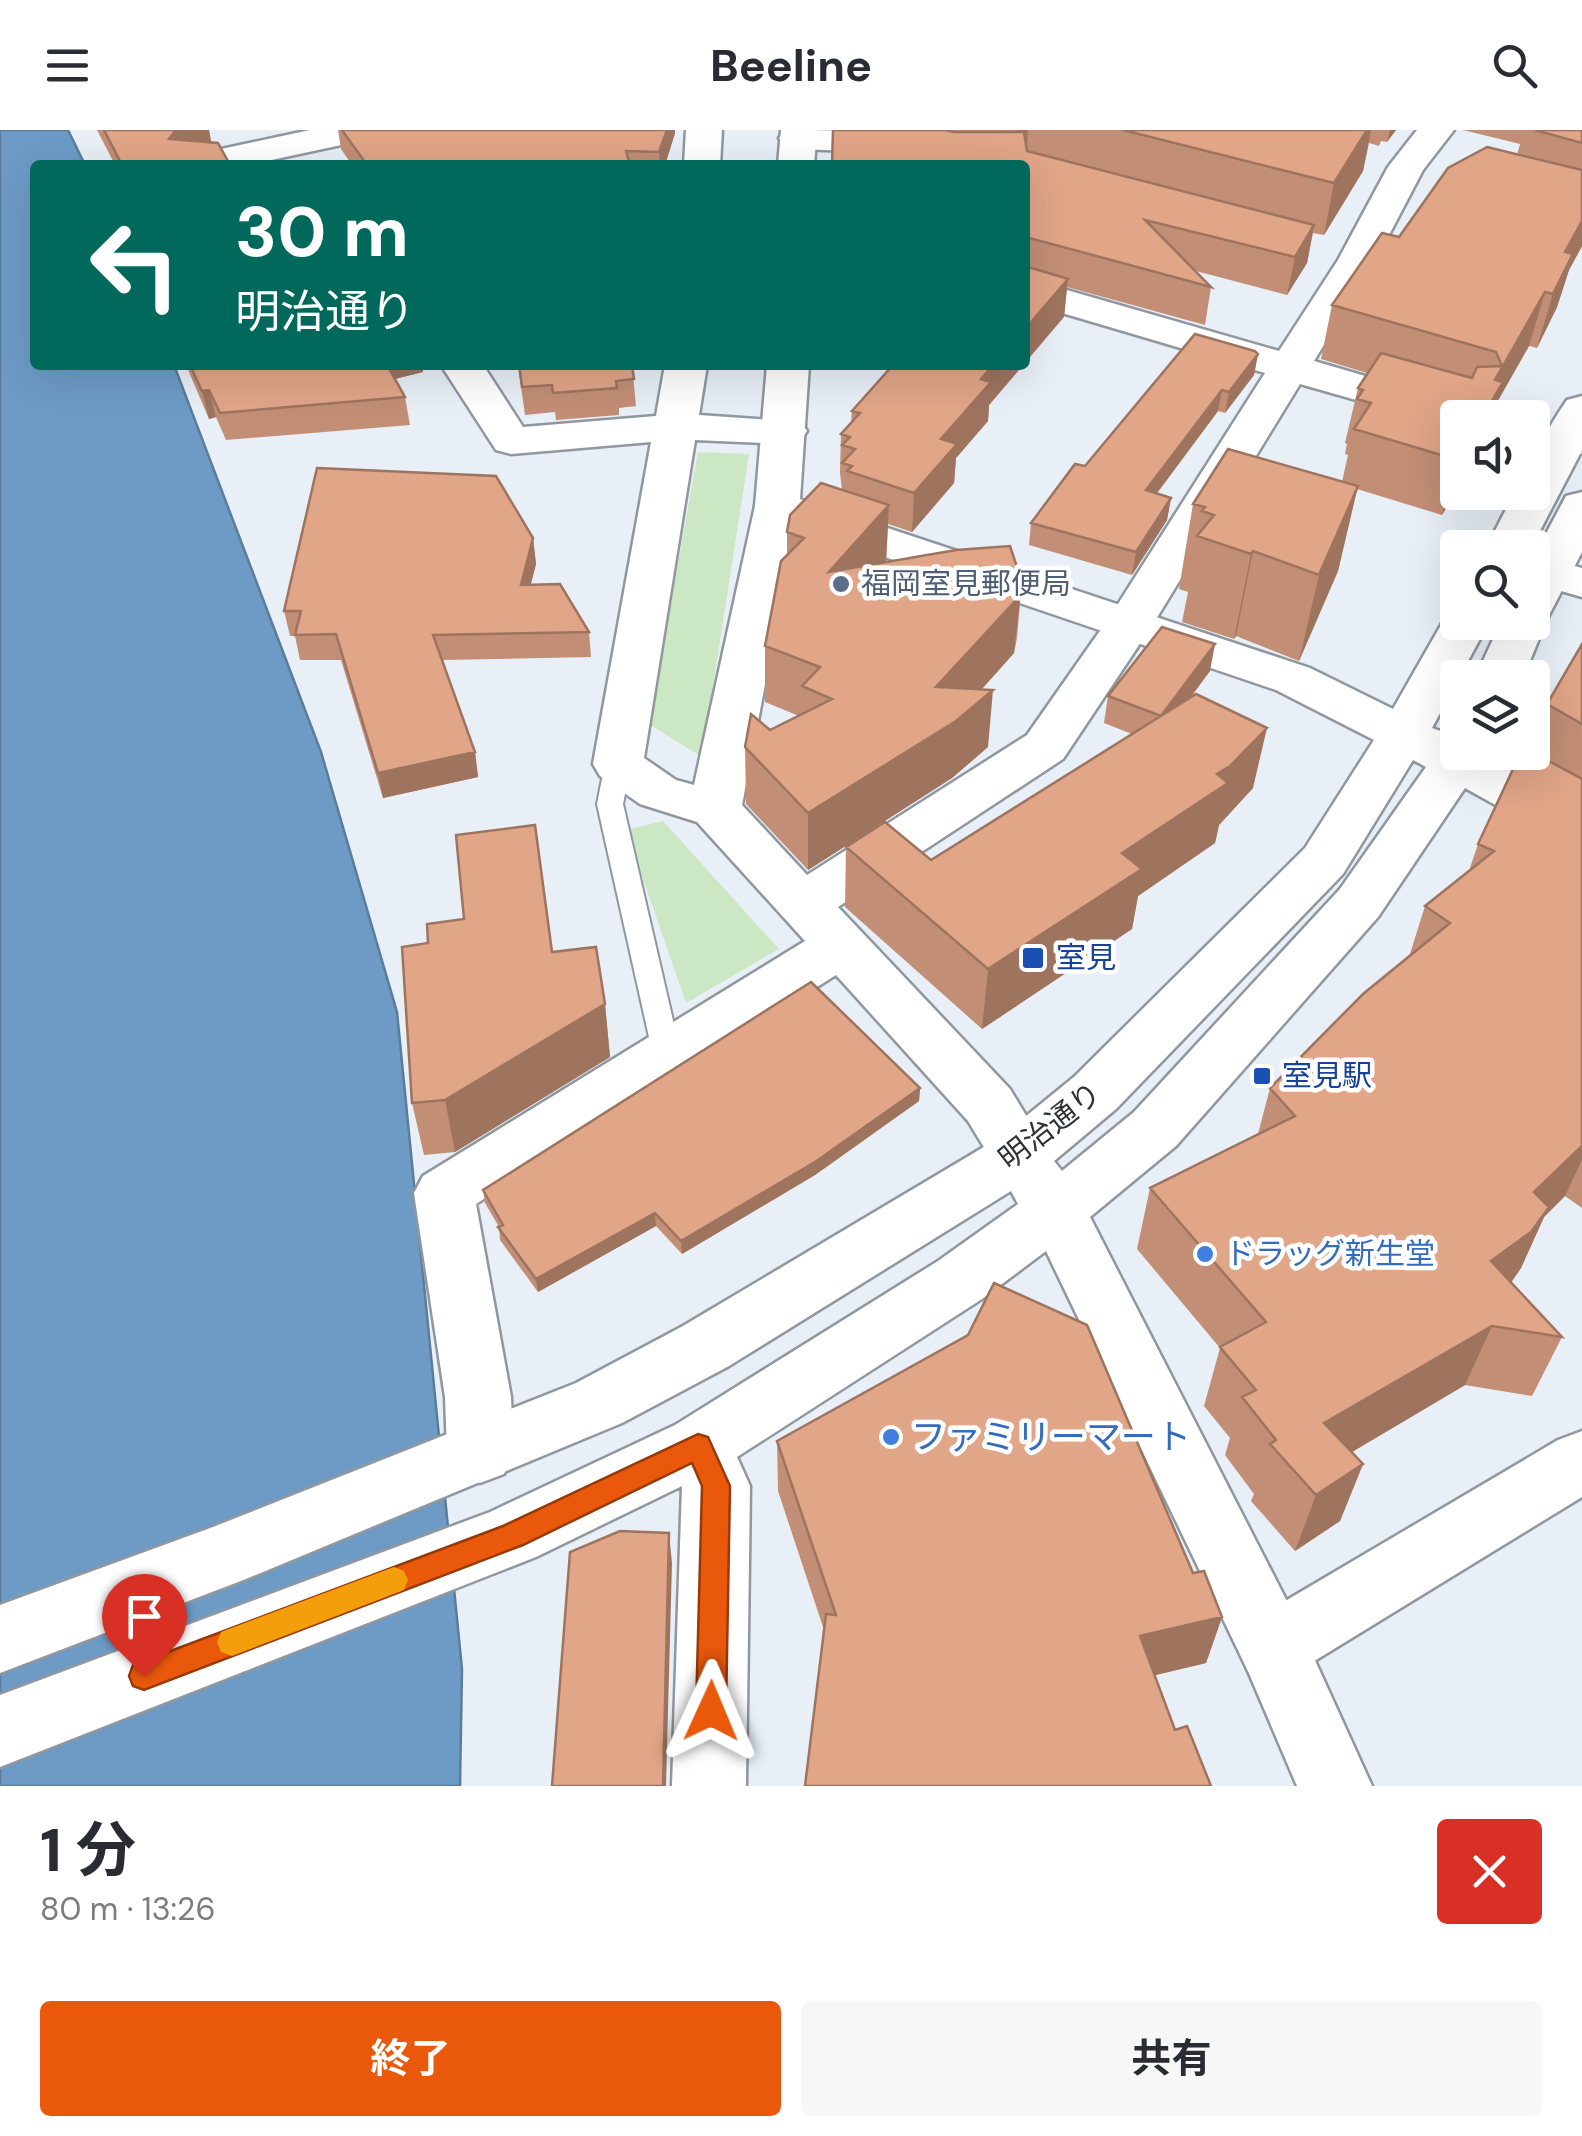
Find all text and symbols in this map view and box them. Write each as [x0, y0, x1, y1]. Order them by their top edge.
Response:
text: Beeline [710, 36, 872, 95]
icon: menu [40, 38, 95, 93]
icon: search [1487, 38, 1542, 93]
text: 30 m [235, 187, 409, 278]
icon: left [70, 200, 200, 330]
text: 明治通り [235, 282, 415, 341]
map controls [1440, 400, 1550, 770]
button: sound [1440, 400, 1550, 510]
button: search [1440, 530, 1550, 640]
place label: 福岡室見郵便局 [861, 564, 1071, 603]
marker: 福岡室見郵便局 [830, 573, 852, 595]
button: layers [1440, 660, 1550, 770]
place label: 室見 [1056, 938, 1116, 977]
marker: 室見 [1020, 945, 1046, 971]
place label: 室見駅 [1282, 1056, 1372, 1095]
marker: 室見駅 [1251, 1065, 1273, 1087]
street label: 明治通り [990, 1073, 1109, 1178]
place label: ドラッグ新生堂 [1225, 1234, 1435, 1273]
marker: ドラッグ新生堂 [1194, 1243, 1216, 1265]
place label: ファミリーマート [911, 1414, 1191, 1460]
marker: ファミリーマート [880, 1426, 902, 1448]
pin [102, 1574, 187, 1677]
icon: arrive [117, 1589, 172, 1644]
position arrow [659, 1659, 763, 1763]
text: 1 分 [40, 1811, 136, 1890]
button: close [1437, 1819, 1542, 1924]
text: 80 m · 13:26 [40, 1888, 216, 1930]
button: 終了 [40, 2001, 781, 2116]
button: 共有 [801, 2001, 1542, 2116]

